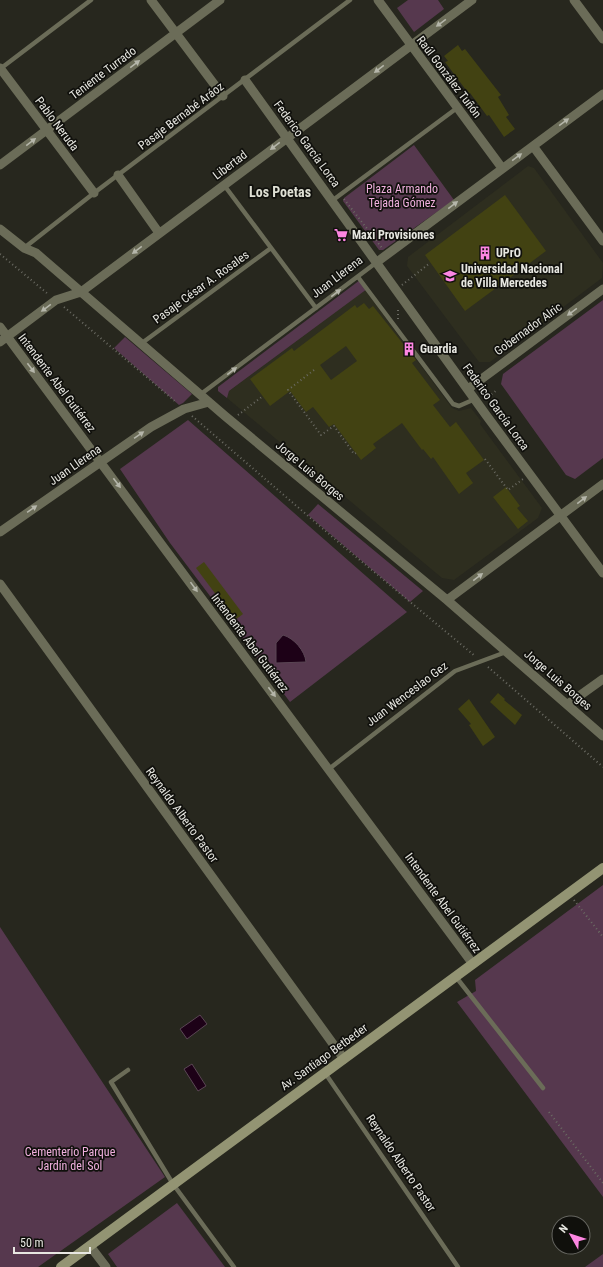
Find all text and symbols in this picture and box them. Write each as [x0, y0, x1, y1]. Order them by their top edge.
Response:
one-way arrow [435, 18, 446, 27]
street label: Raúl González Tuñón [414, 33, 484, 121]
street label: Teniente Turrado [67, 44, 139, 102]
one-way arrow [130, 60, 141, 68]
one-way arrow [373, 64, 384, 73]
street label: Pasaje Bernabé Aráoz [135, 79, 227, 153]
street label: Pablo Neruda [32, 94, 82, 154]
street label: Federico García Lorca [271, 98, 343, 190]
one-way arrow [559, 118, 570, 127]
one-way arrow [26, 138, 37, 146]
one-way arrow [269, 142, 280, 151]
street label: Libertad [210, 148, 250, 182]
one-way arrow [512, 153, 523, 161]
park label: Plaza Armando Tejada Gómez [366, 182, 438, 210]
district label: Los Poetas [249, 184, 311, 200]
one-way arrow [448, 201, 459, 209]
supermarket icon: Maxi Provisiones [333, 227, 349, 243]
place label: Maxi Provisiones [352, 228, 435, 242]
one-way arrow [132, 245, 143, 254]
building icon: UPrO [477, 245, 493, 261]
place label: UPrO [496, 246, 521, 260]
street label: Pasaje César A. Rosales [150, 248, 252, 326]
street label: Juan Llerena [309, 253, 366, 301]
place label: Universidad Nacional de Villa Mercedes [461, 262, 563, 290]
school or university icon: Universidad Nacional de Villa Mercedes [442, 268, 458, 284]
one-way arrow [331, 289, 342, 297]
street label: Gobernador Alric [492, 300, 565, 358]
one-way arrow [41, 304, 51, 312]
one-way arrow [566, 308, 577, 316]
street label: Intendente Abel Gutiérrez [15, 331, 99, 435]
building icon: Guardia [401, 341, 417, 357]
place label: Guardia [420, 342, 457, 356]
street label: Federico García Lorca [460, 361, 532, 453]
one-way arrow [27, 362, 35, 373]
one-way arrow [227, 367, 237, 375]
one-way arrow [134, 431, 144, 439]
street label: Jorge Luis Borges [273, 438, 347, 504]
street label: Juan Llerena [46, 442, 104, 488]
one-way arrow [113, 477, 121, 488]
one-way arrow [576, 496, 587, 504]
one-way arrow [27, 505, 37, 513]
one-way arrow [473, 573, 483, 581]
one-way arrow [190, 582, 198, 593]
street label: Intendente Abel Gutiérrez [208, 591, 292, 695]
street label: Jorge Luis Borges [521, 647, 595, 713]
street label: Juan Wenceslao Gez [364, 659, 450, 729]
one-way arrow [267, 686, 276, 697]
street label: Reynaldo Alberto Pastor [143, 765, 221, 866]
street label: Intendente Abel Gutiérrez [402, 850, 484, 956]
street label: Av. Santiago Betbeder [278, 1021, 370, 1093]
street label: Reynaldo Alberto Pastor [363, 1112, 439, 1215]
park label: Cementerio Parque Jardín del Sol [25, 1145, 116, 1173]
north arrow [551, 1215, 591, 1255]
text: N [556, 1222, 571, 1236]
scale bar [14, 1229, 90, 1255]
text: 50 m [20, 1236, 44, 1250]

